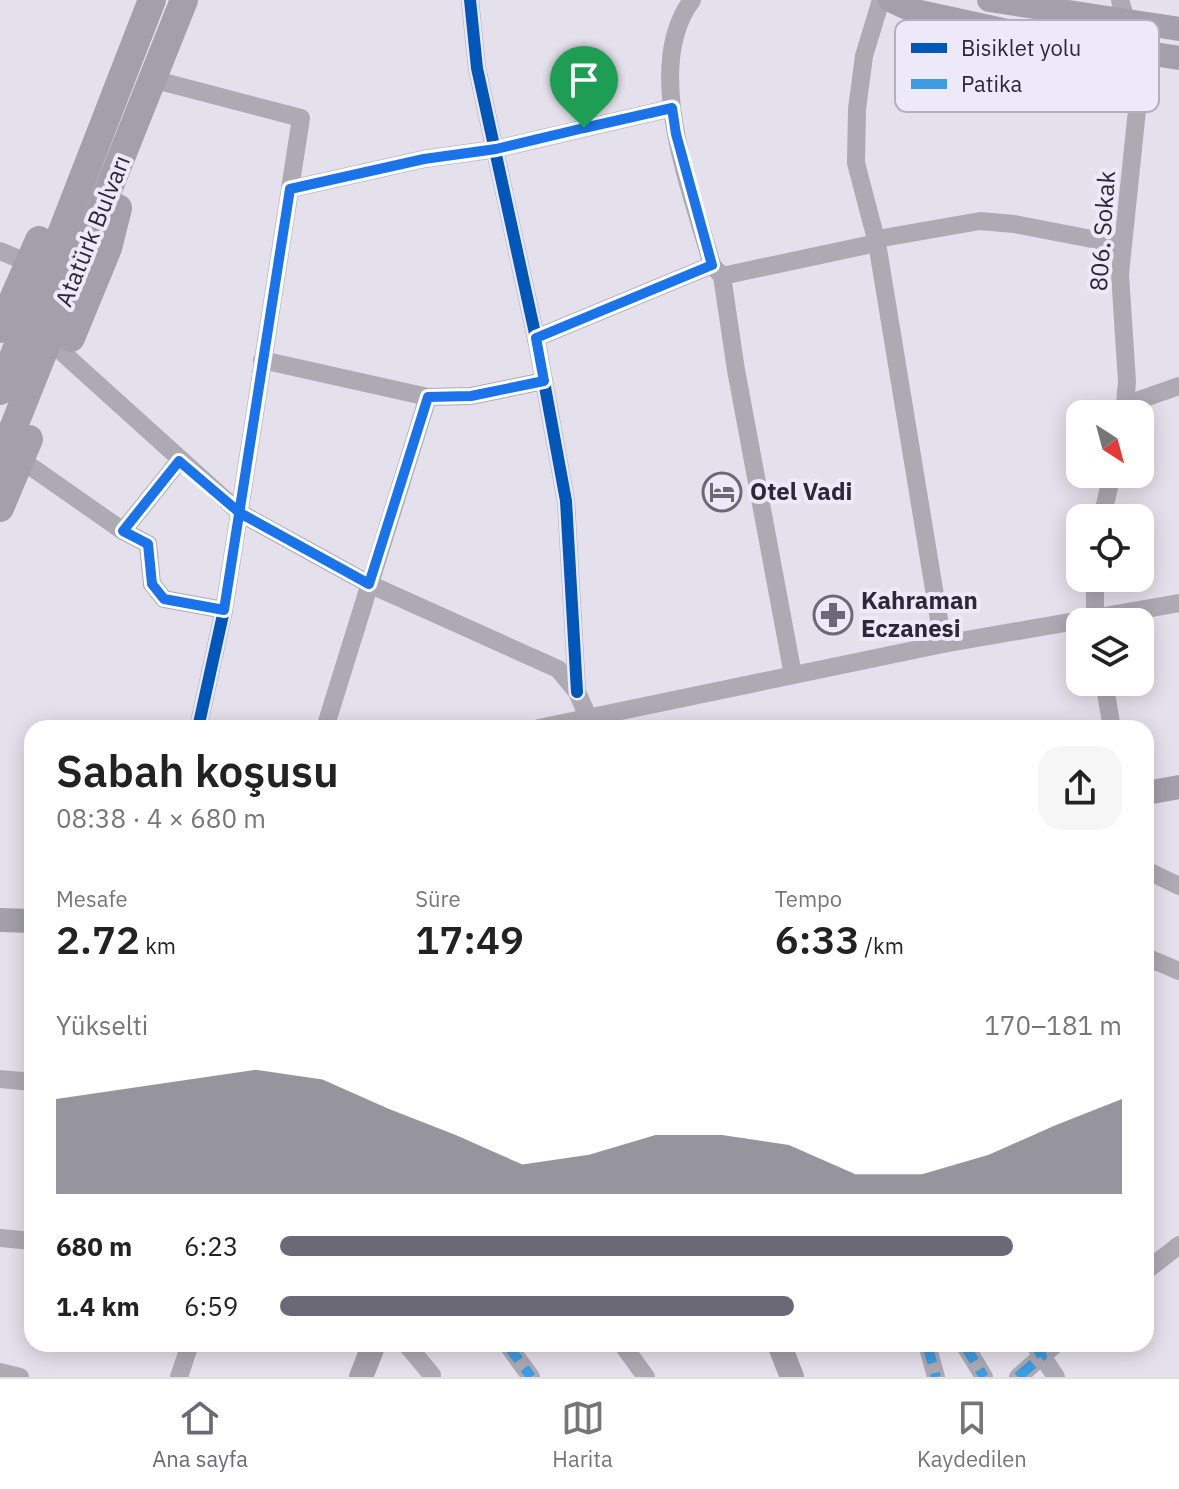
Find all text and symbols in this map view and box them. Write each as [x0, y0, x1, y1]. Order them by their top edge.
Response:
legend [895, 20, 1159, 112]
text: Bisiklet yolu [961, 33, 1081, 62]
pin [550, 46, 618, 128]
icon: arrive [562, 58, 606, 102]
text: Patika [961, 69, 1023, 98]
street label: Atatürk Bulvarı [47, 150, 137, 311]
street label: 806. Sokak [1082, 169, 1122, 292]
north arrow [1066, 400, 1154, 488]
map controls [1066, 400, 1154, 696]
hotel icon: Otel Vadi [701, 471, 743, 513]
place label: Otel Vadi [750, 475, 852, 507]
button: locate [1066, 504, 1154, 592]
place label: Kahraman Eczanesi [861, 584, 978, 644]
pharmacy icon: Kahraman Eczanesi [812, 594, 854, 636]
button: layers [1066, 608, 1154, 696]
text: Sabah koşusu [56, 742, 339, 799]
button: share [1038, 746, 1122, 830]
text: 08:38 · 4 × 680 m [56, 801, 266, 835]
text: Mesafe [56, 884, 128, 913]
text: Süre [415, 884, 461, 913]
text: Tempo [775, 884, 842, 913]
text: 2.72 [56, 913, 140, 965]
text: 17:49 [415, 913, 524, 965]
text: 6:33 [775, 913, 859, 965]
text: km [140, 931, 176, 960]
text: /km [859, 931, 904, 960]
text: Yükselti [56, 1008, 148, 1042]
text: 170–181 m [984, 1008, 1122, 1042]
text: 680 m [56, 1229, 132, 1263]
text: 6:23 [184, 1229, 238, 1263]
text: 1.4 km [56, 1289, 140, 1323]
text: 6:59 [184, 1289, 238, 1323]
tab: Ana sayfa [152, 1396, 248, 1473]
tab: Harita [552, 1396, 613, 1473]
tab: Kaydedilen [917, 1396, 1027, 1473]

